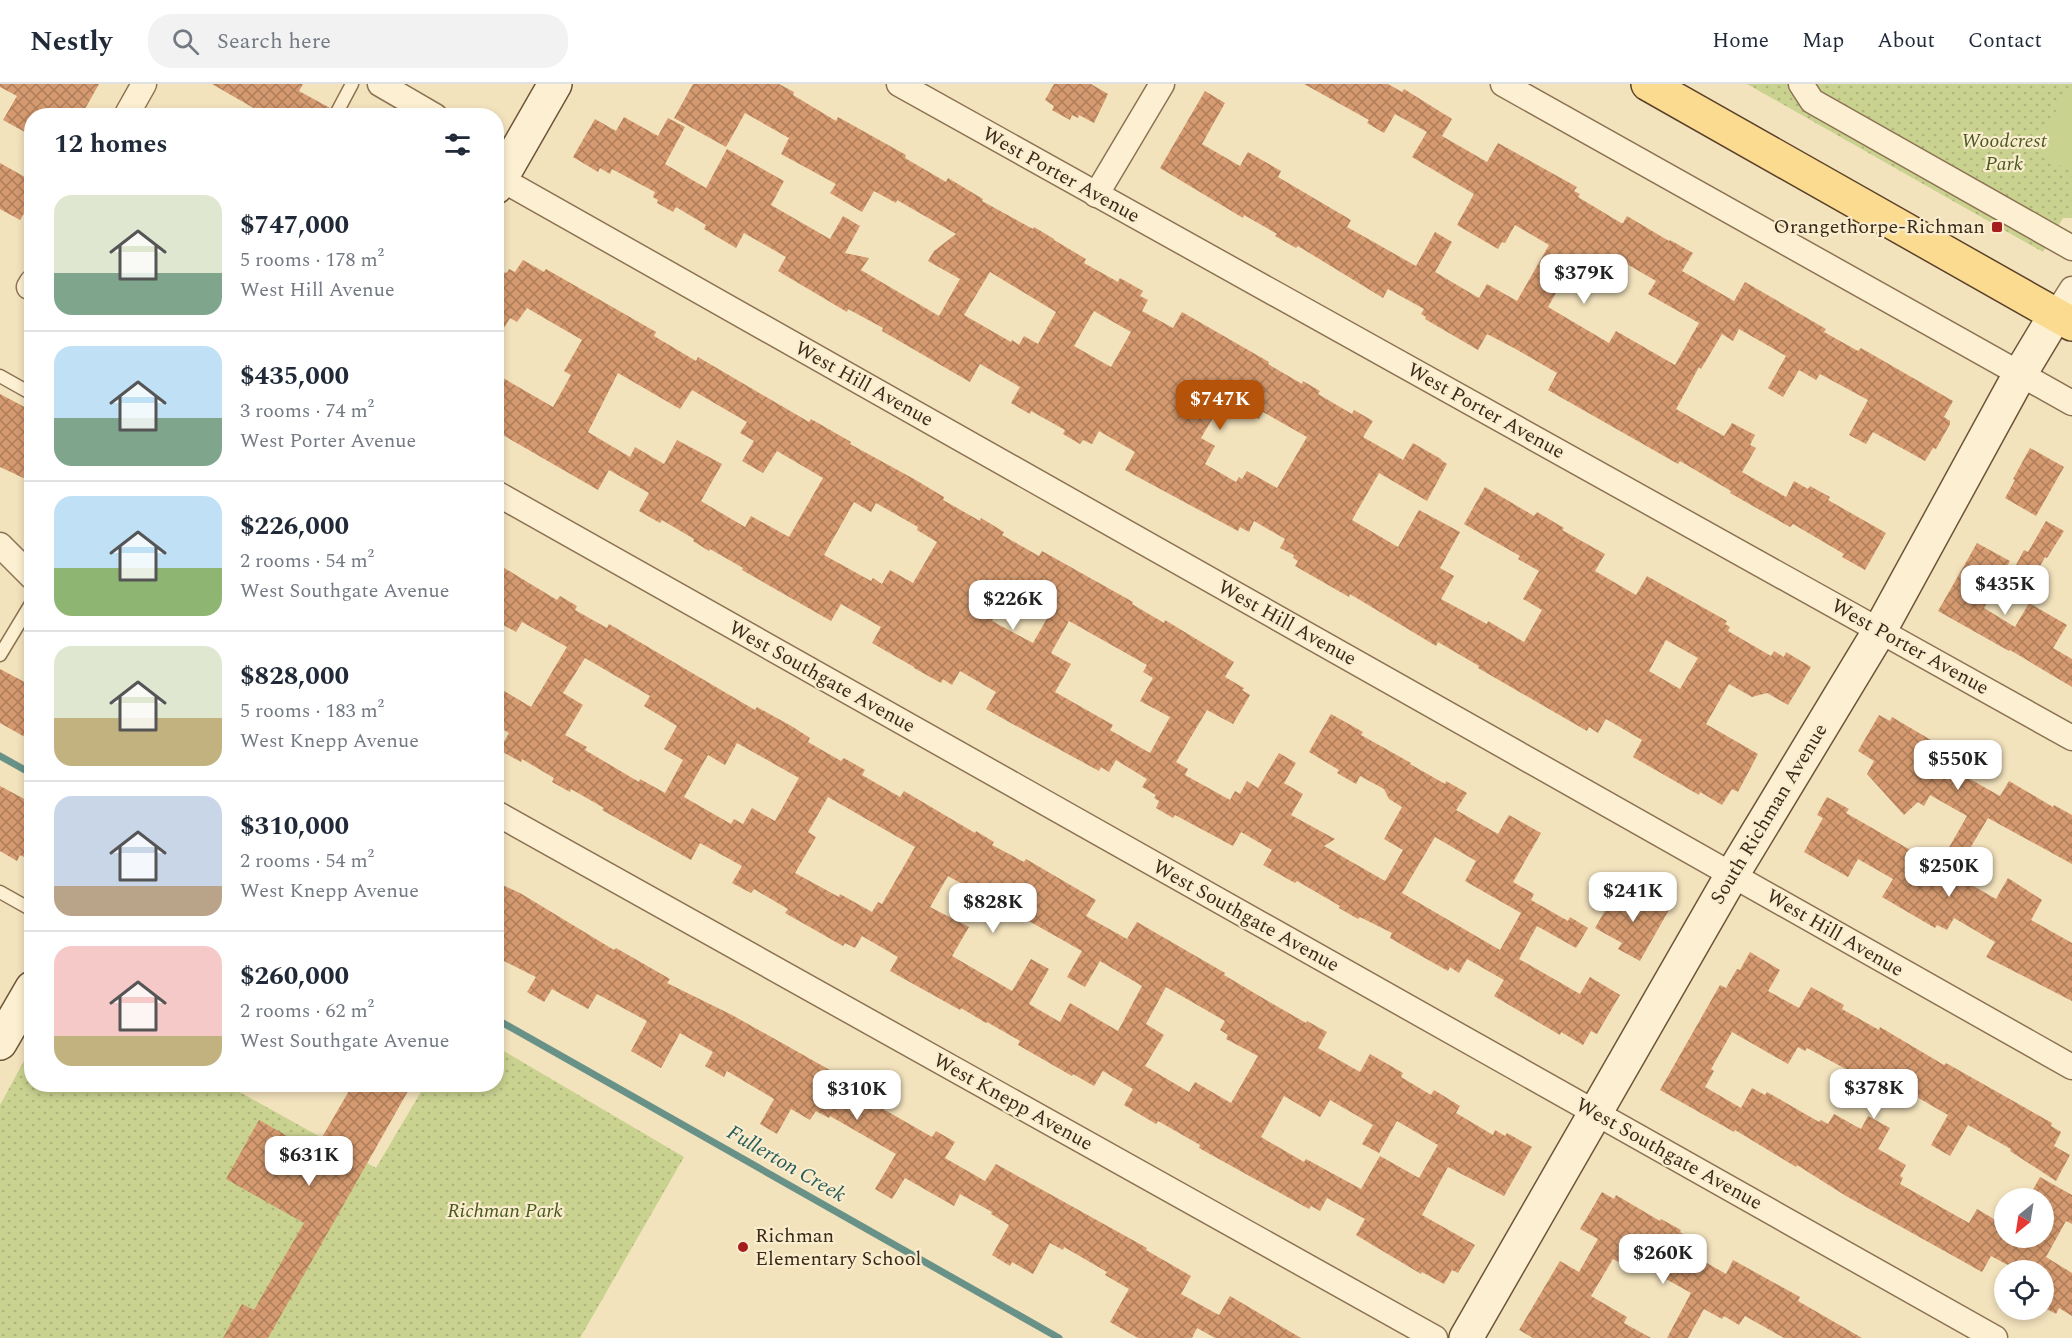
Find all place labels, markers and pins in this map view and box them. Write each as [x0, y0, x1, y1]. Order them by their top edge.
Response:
place label: Orangethorpe-Richman [1774, 212, 1985, 242]
marker: Orangethorpe-Richman [1990, 220, 2004, 234]
pin: $379K [1542, 254, 1626, 305]
pin: $747K [1178, 380, 1262, 431]
pin: $435K [1963, 565, 2047, 616]
pin: $226K [971, 580, 1055, 631]
pin: $550K [1916, 740, 2000, 791]
pin: $250K [1907, 847, 1991, 898]
pin: $241K [1591, 872, 1675, 923]
pin: $828K [951, 883, 1035, 934]
pin: $378K [1832, 1069, 1916, 1120]
pin: $310K [815, 1070, 899, 1121]
pin: $631K [267, 1136, 351, 1187]
place label: Richman Elementary School [755, 1221, 921, 1274]
pin: $260K [1621, 1234, 1705, 1285]
marker: Richman Elementary School [736, 1240, 750, 1254]

